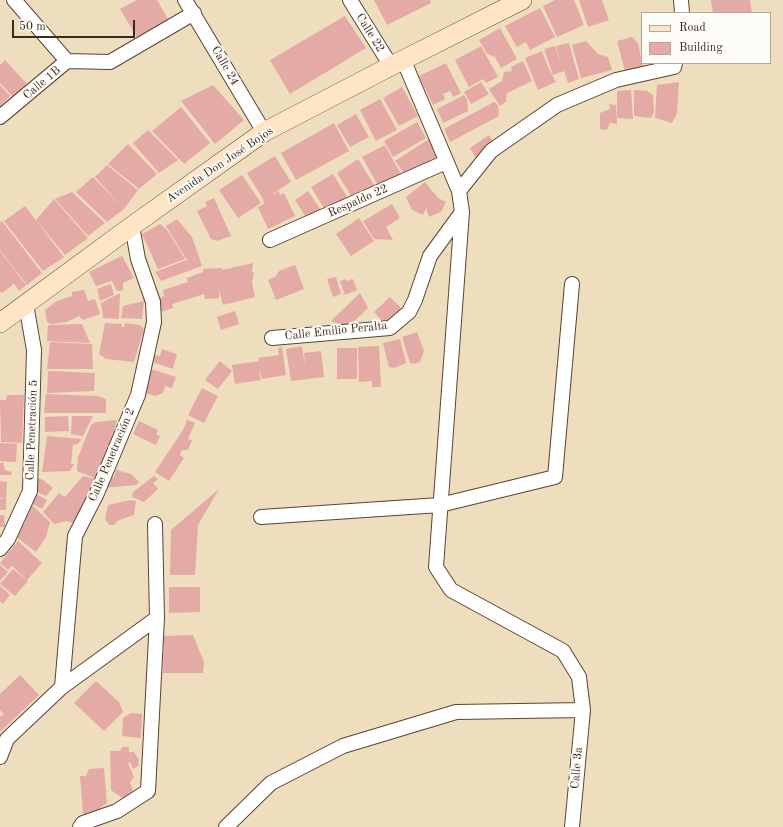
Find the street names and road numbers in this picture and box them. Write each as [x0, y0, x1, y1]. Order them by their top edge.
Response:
street label: Calle 22 [352, 11, 388, 55]
street label: Calle 24 [208, 44, 242, 88]
street label: Calle 1B [20, 63, 64, 103]
street label: Avenida Don José Bojos [164, 124, 276, 206]
street label: Respaldo 22 [326, 181, 390, 221]
street label: Calle Emilio Peralta [284, 318, 388, 344]
street label: Calle Penetración 5 [23, 379, 41, 481]
street label: Calle Penetración 2 [86, 406, 138, 504]
street label: Calle 3a [568, 746, 586, 790]

